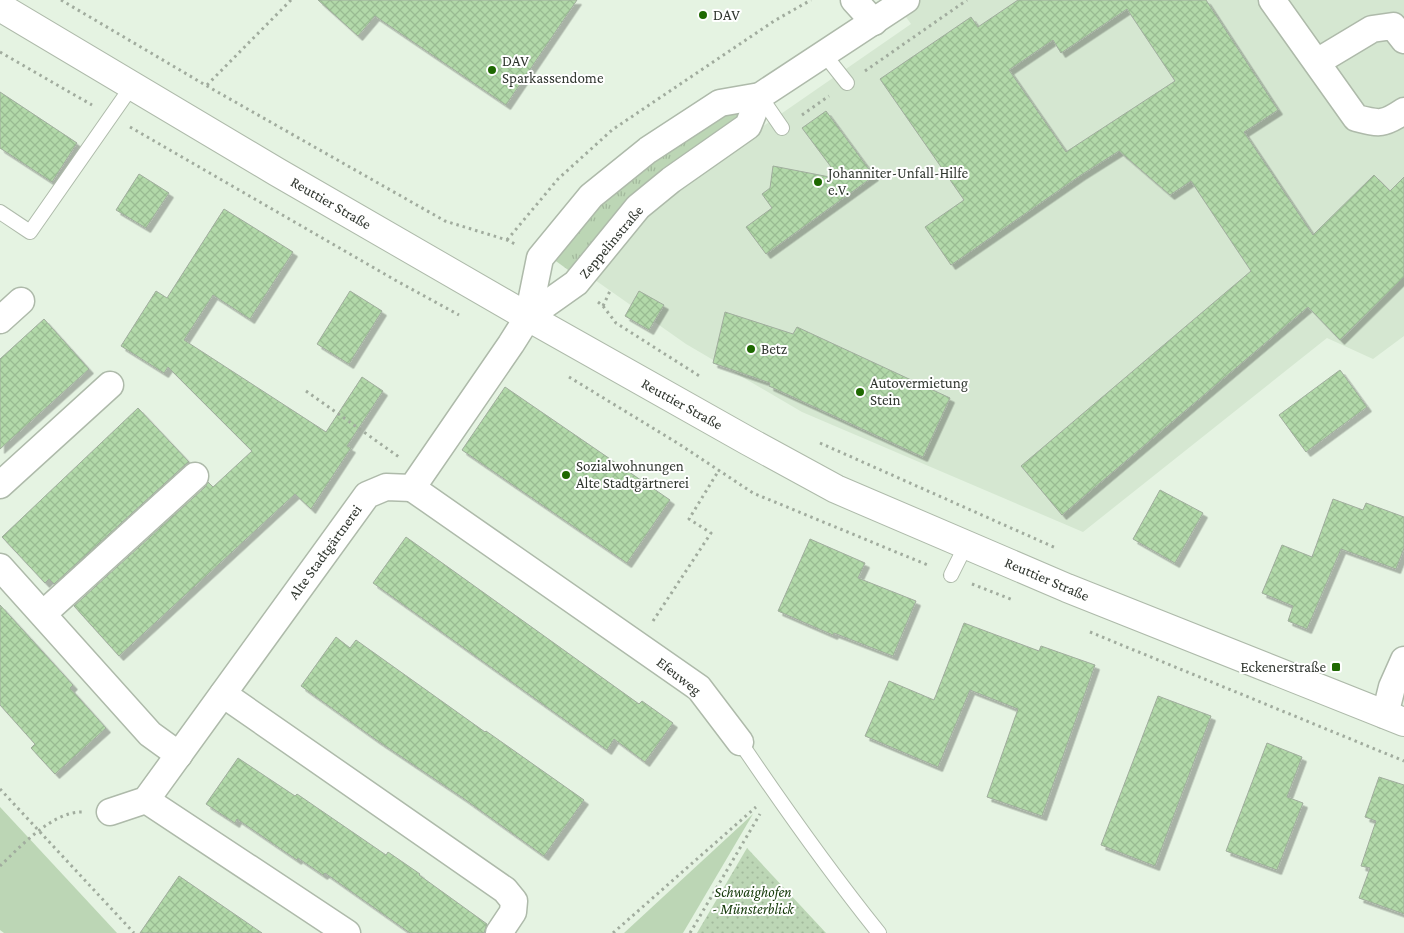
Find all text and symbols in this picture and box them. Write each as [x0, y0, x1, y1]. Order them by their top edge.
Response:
place label: DAV [713, 7, 740, 23]
marker: DAV [697, 9, 709, 21]
place label: DAV Sparkassendome [502, 53, 604, 87]
marker: DAV Sparkassendome [486, 64, 498, 76]
place label: Johanniter-Unfall-Hilfe e.V. [826, 165, 969, 198]
street label: Reuttier Straße [288, 174, 374, 233]
marker: Johanniter-Unfall-Hilfe e.V. [812, 176, 824, 188]
street label: Zeppelinstraße [576, 202, 647, 282]
place label: Betz [761, 341, 787, 357]
marker: Betz [745, 343, 757, 355]
street label: Reuttier Straße [639, 375, 726, 433]
place label: Autovermietung Stein [870, 375, 968, 408]
marker: Autovermietung Stein [854, 386, 866, 398]
place label: Sozialwohnungen Alte Stadtgärtnerei [576, 458, 689, 492]
marker: Sozialwohnungen Alte Stadtgärtnerei [560, 469, 572, 481]
street label: Alte Stadtgärtnerei [285, 502, 366, 603]
street label: Reuttier Straße [1002, 554, 1092, 604]
street label: Efeuweg [653, 654, 704, 699]
place label: Eckenerstraße [1240, 659, 1326, 675]
marker: Eckenerstraße [1330, 661, 1342, 673]
park label: Schwaighofen - Münsterblick [712, 884, 795, 917]

